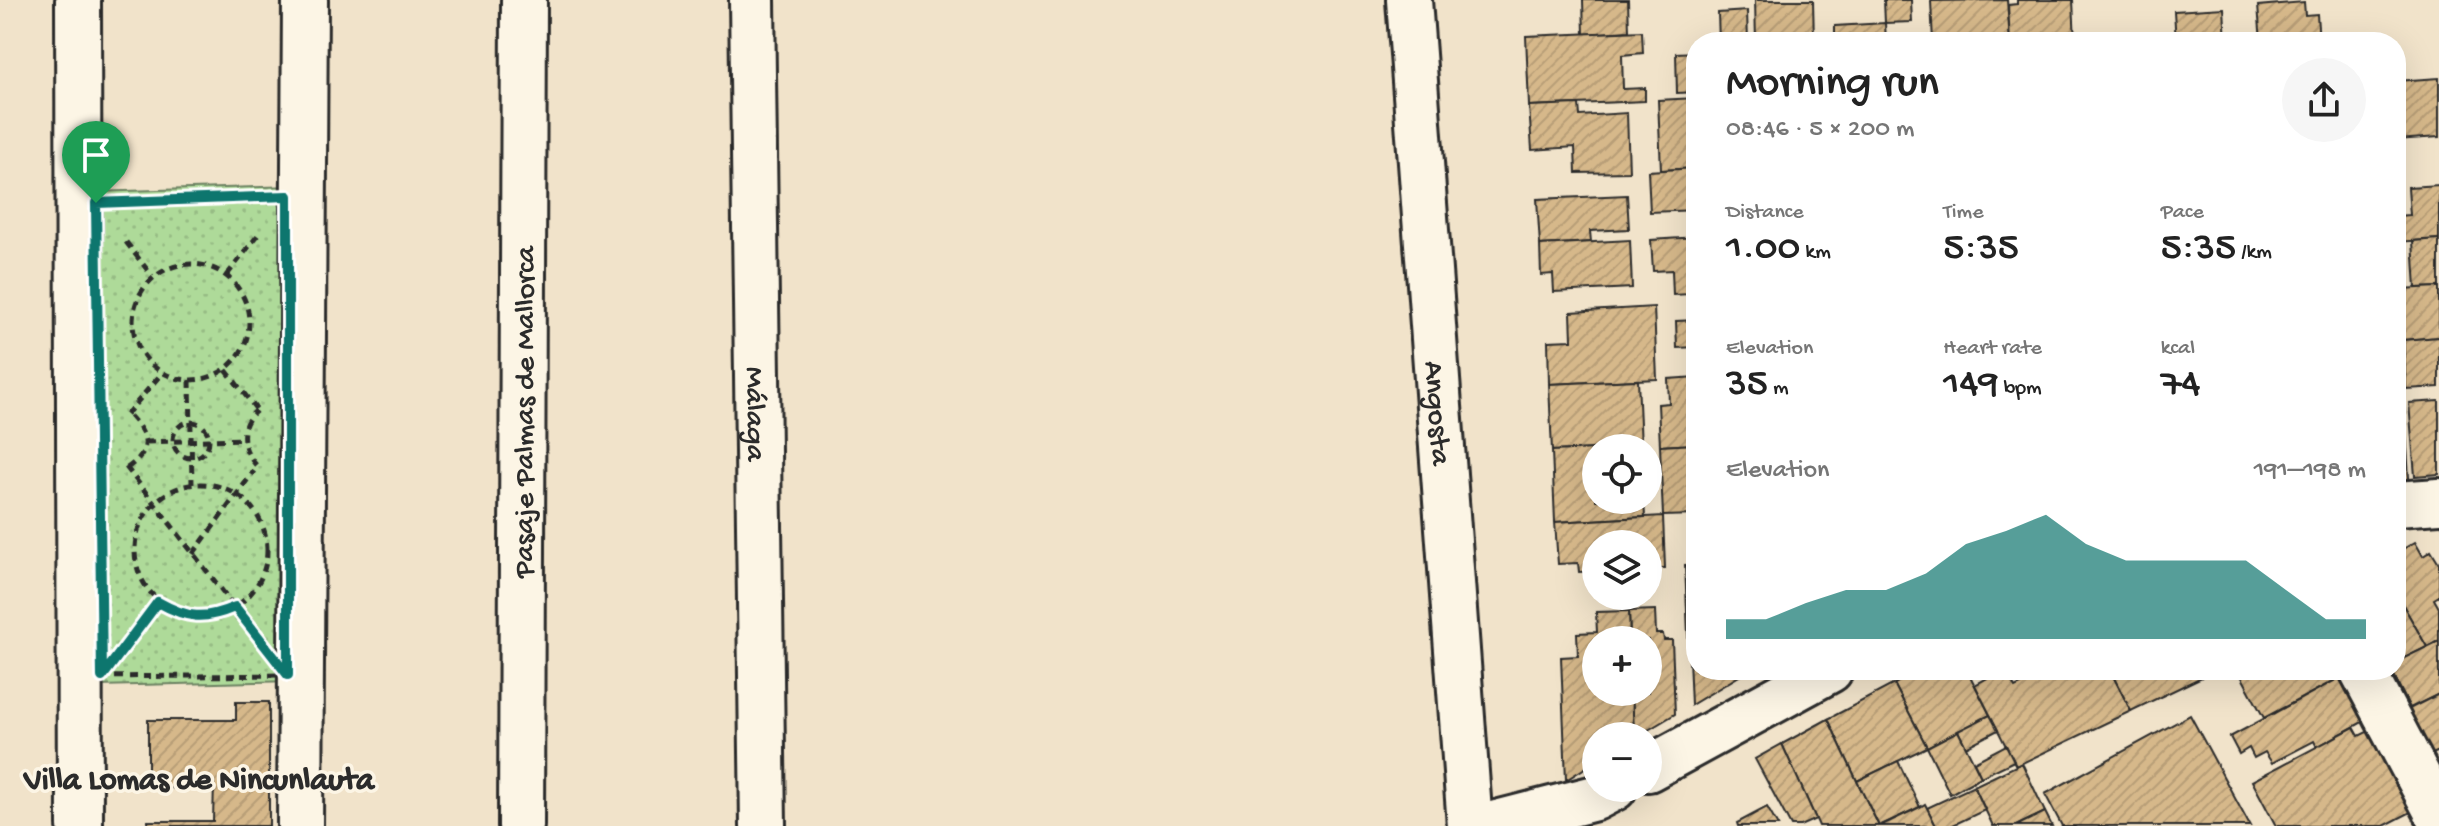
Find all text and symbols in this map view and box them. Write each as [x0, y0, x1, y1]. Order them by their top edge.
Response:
button: share [2282, 58, 2366, 142]
text: Morning run [1726, 59, 1939, 111]
text: 08:46 · 5 × 200 m [1726, 115, 1915, 146]
pin [62, 121, 130, 203]
icon: arrive [74, 133, 118, 177]
text: Distance [1726, 200, 1804, 226]
text: Time [1943, 200, 1984, 226]
text: Pace [2161, 200, 2204, 226]
text: 1.00 [1726, 226, 1800, 273]
text: 5:35 [1943, 226, 2019, 273]
text: 5:35 [2161, 226, 2236, 273]
text: km [1800, 240, 1831, 266]
text: /km [2236, 240, 2272, 266]
street label: Pasaje Palmas de Mallorca [509, 245, 545, 579]
text: Elevation [1726, 336, 1813, 362]
text: Heart rate [1943, 336, 2042, 362]
text: kcal [2161, 336, 2195, 362]
street label: Angosta [1414, 360, 1456, 468]
text: 35 [1726, 362, 1768, 409]
text: 149 [1943, 362, 1998, 409]
text: 74 [2161, 362, 2200, 409]
street label: Málaga [735, 367, 771, 463]
text: m [1768, 376, 1789, 402]
text: bpm [1998, 376, 2042, 402]
map controls [1582, 434, 1662, 802]
button: locate [1582, 434, 1662, 514]
text: Elevation [1726, 456, 1829, 487]
text: 191–198 m [2254, 456, 2366, 487]
button: layers [1582, 530, 1662, 610]
button: + [1582, 626, 1662, 706]
button: − [1582, 722, 1662, 802]
district label: Villa Lomas de Nincunlauta [22, 763, 376, 801]

